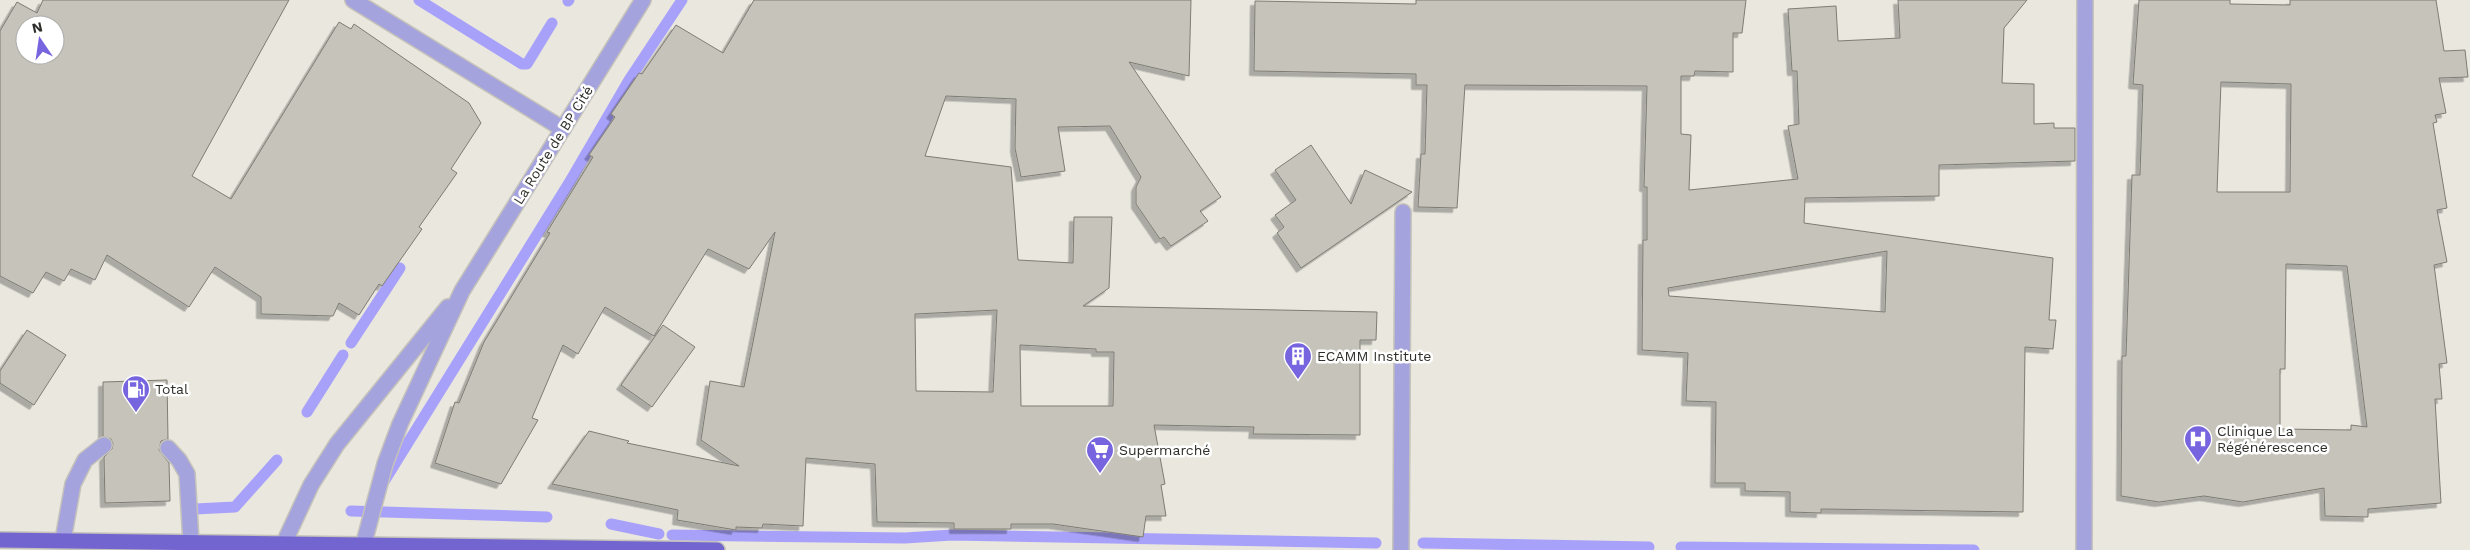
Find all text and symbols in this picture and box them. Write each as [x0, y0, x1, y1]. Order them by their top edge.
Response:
north arrow [15, 15, 65, 65]
text: N [30, 18, 44, 36]
street label: La Route de BP Cité [510, 83, 596, 207]
building icon: ECAMM Institute [1283, 341, 1313, 380]
place label: ECAMM Institute [1317, 348, 1431, 364]
fuel station icon: Total [121, 374, 151, 413]
place label: Total [155, 381, 189, 397]
place label: Clinique La Régénérescence [2217, 423, 2328, 455]
hospital icon: Clinique La Régénérescence [2183, 424, 2213, 463]
supermarket icon: Supermarché [1085, 435, 1115, 474]
place label: Supermarché [1119, 442, 1210, 458]

